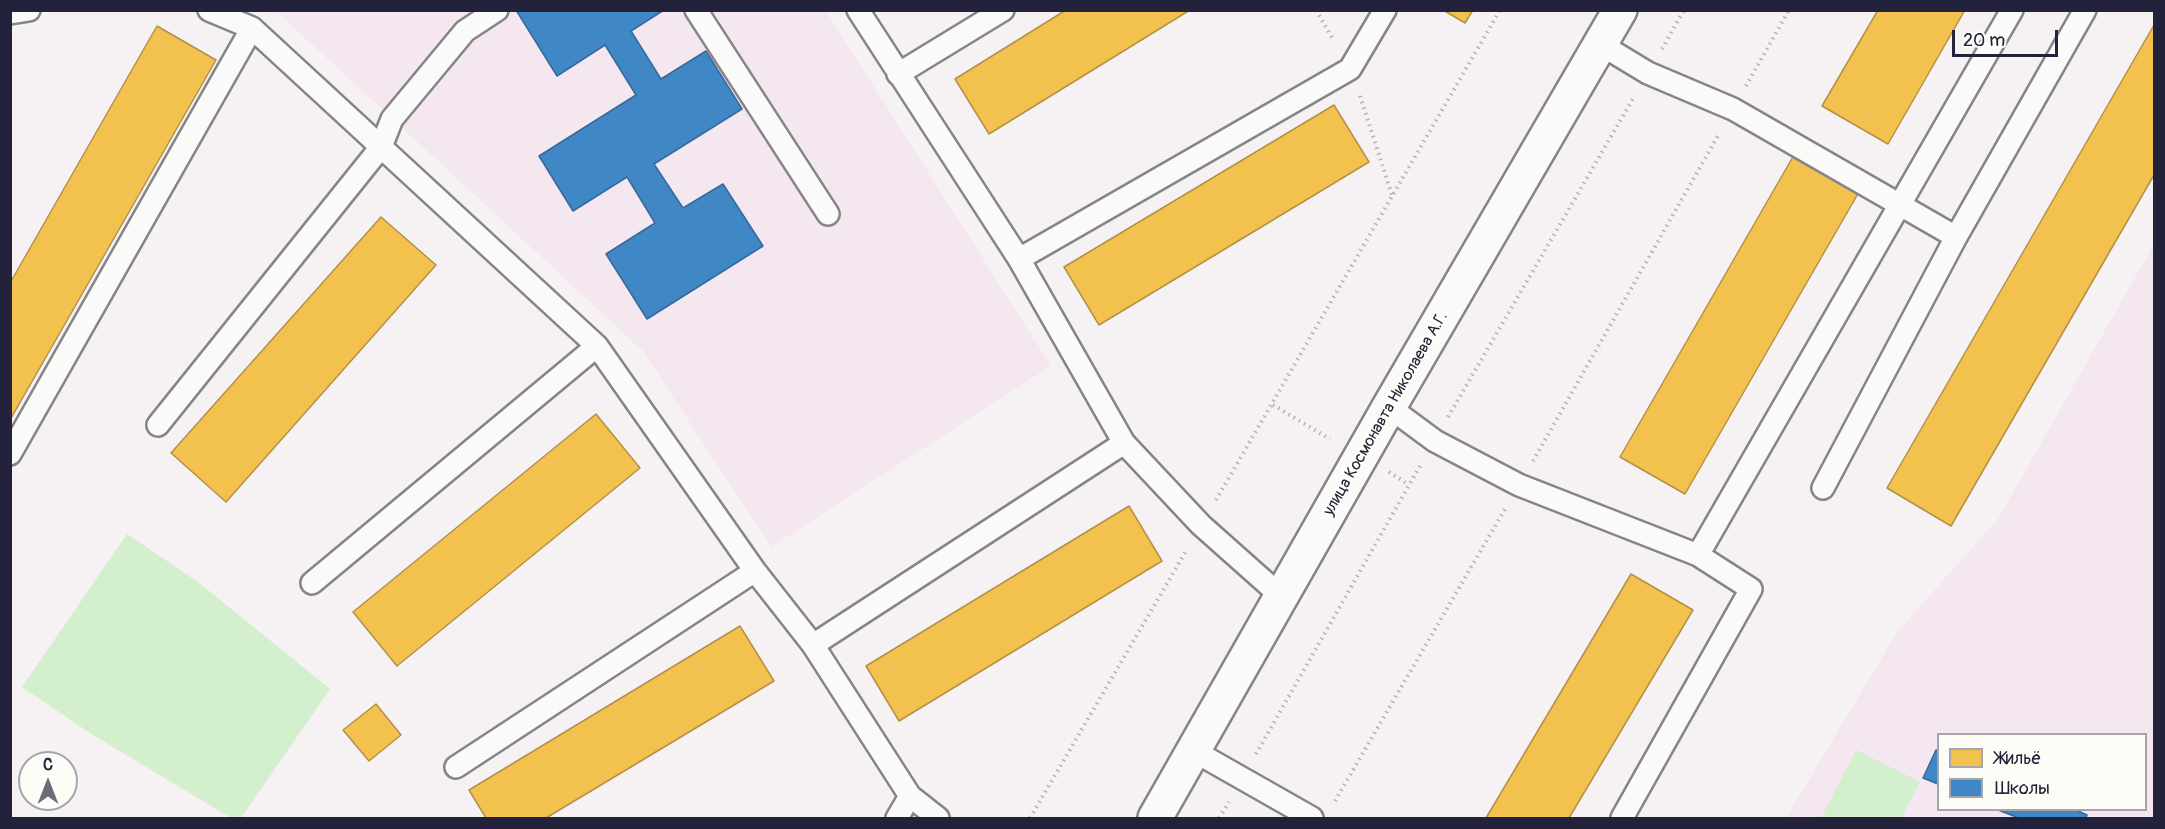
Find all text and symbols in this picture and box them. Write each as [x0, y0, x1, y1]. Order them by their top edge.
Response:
scale bar [1955, 18, 2062, 56]
text: 20 m [1963, 29, 2005, 52]
street label: улица Космонавта Николаева А.Г. [1320, 309, 1452, 519]
legend [1937, 733, 2147, 811]
text: Жильё [1995, 747, 2041, 770]
north arrow [18, 751, 78, 811]
text: С [43, 755, 53, 775]
text: Школы [1995, 777, 2050, 800]

